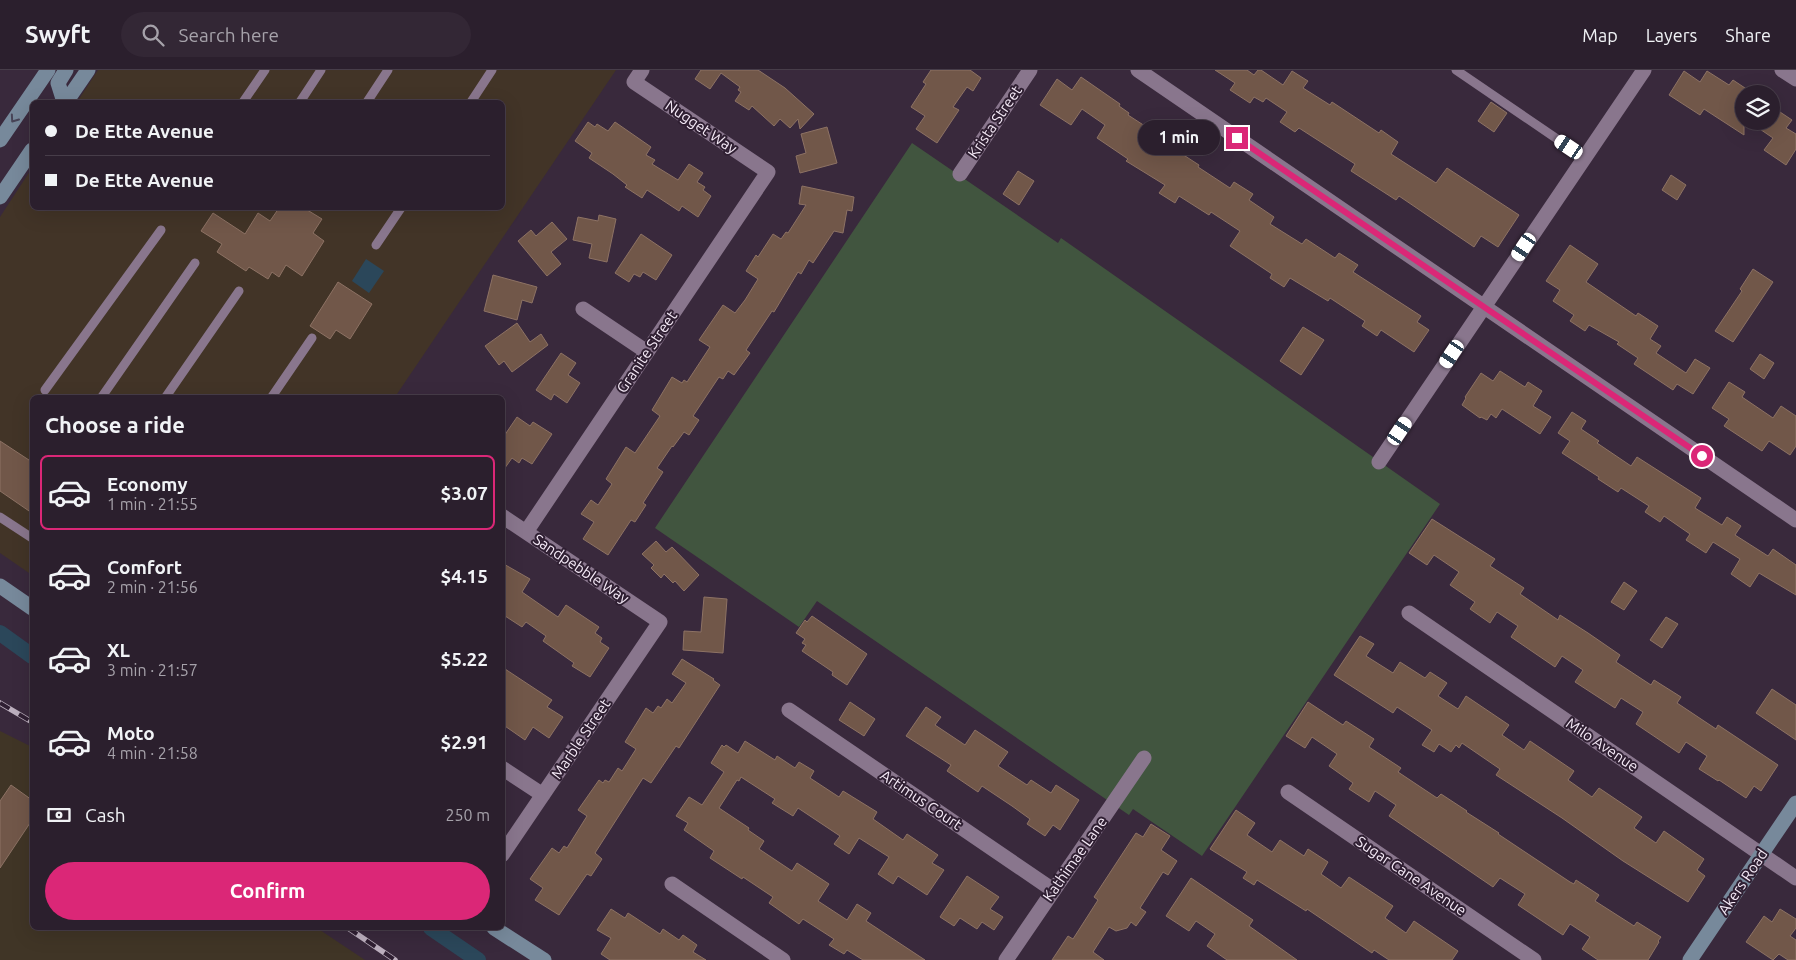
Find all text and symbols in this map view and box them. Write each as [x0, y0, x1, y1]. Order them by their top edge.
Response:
search box [121, 12, 471, 57]
text: Swyft [25, 21, 91, 48]
icon: search [139, 21, 167, 49]
text: Search here [179, 24, 279, 46]
text: Map [1582, 25, 1618, 45]
text: Layers [1646, 25, 1697, 45]
text: Share [1725, 25, 1771, 45]
street label: Krista Street [964, 82, 1025, 161]
map controls [1735, 85, 1780, 130]
button: layers [1735, 85, 1780, 130]
street label: Nugget Way [662, 96, 740, 157]
one-way arrow [11, 113, 20, 123]
text: De Ette Avenue [75, 120, 214, 142]
callout: 1 min [1137, 120, 1220, 156]
route end [1226, 127, 1248, 149]
text: 1 min [1159, 128, 1199, 146]
car [1552, 132, 1585, 162]
text: De Ette Avenue [75, 169, 214, 191]
car [1509, 230, 1538, 264]
street label: Granite Street [613, 308, 680, 396]
car [1437, 337, 1466, 371]
text: Choose a ride [45, 412, 185, 437]
car [1385, 414, 1414, 448]
route start [1691, 445, 1713, 467]
icon: car [47, 470, 92, 515]
text: Economy [107, 473, 188, 495]
text: $3.07 [440, 482, 488, 504]
text: 1 min · 21:55 [107, 495, 198, 513]
street label: Sandpebble Way [530, 530, 632, 607]
icon: car [47, 553, 92, 598]
text: Comfort [107, 556, 182, 578]
text: $4.15 [440, 565, 488, 587]
text: 2 min · 21:56 [107, 578, 198, 596]
icon: car [47, 636, 92, 681]
text: XL [107, 639, 130, 661]
text: $5.22 [440, 648, 488, 670]
text: 3 min · 21:57 [107, 661, 198, 679]
street label: Marble Street [548, 695, 614, 782]
street label: Milo Avenue [1563, 714, 1642, 775]
icon: car [47, 719, 92, 764]
text: Moto [107, 722, 155, 744]
text: $2.91 [440, 731, 488, 753]
text: 4 min · 21:58 [107, 744, 198, 762]
street label: Artimus Court [877, 766, 965, 833]
icon: cash [45, 801, 73, 829]
text: Cash [85, 804, 126, 826]
text: 250 m [445, 806, 490, 824]
street label: Kathimae Lane [1039, 813, 1110, 904]
street label: Sugar Cane Avenue [1353, 832, 1470, 919]
street label: Akers Road [1714, 846, 1771, 918]
button: Confirm [45, 862, 490, 920]

